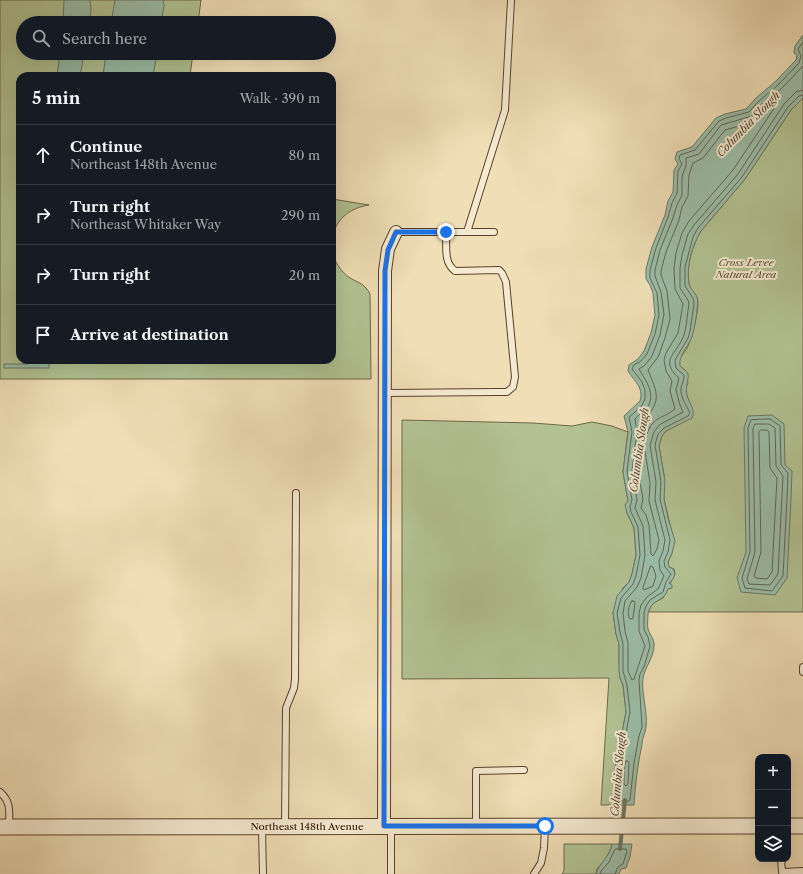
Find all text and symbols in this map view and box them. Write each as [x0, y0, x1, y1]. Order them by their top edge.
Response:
search box [16, 16, 336, 60]
icon: search [30, 27, 52, 49]
text: Search here [62, 29, 147, 48]
text: 5 min [32, 88, 80, 108]
water label: Columbia Slough [713, 88, 783, 160]
text: Walk · 390 m [240, 90, 320, 106]
text: Continue [70, 137, 142, 156]
icon: ahead [32, 144, 54, 166]
text: 80 m [288, 147, 320, 163]
text: Northeast 148th Avenue [70, 156, 217, 172]
text: Turn right [70, 197, 150, 216]
icon: right [32, 204, 54, 226]
text: 290 m [281, 207, 320, 223]
text: Northeast Whitaker Way [70, 216, 221, 232]
route end [437, 223, 455, 241]
park label: Cross Levee Natural Area [715, 256, 776, 281]
icon: right [32, 264, 54, 286]
text: Turn right [70, 265, 150, 284]
text: 20 m [289, 267, 320, 283]
icon: arrive [32, 324, 54, 346]
text: Arrive at destination [70, 325, 229, 344]
water label: Columbia Slough [626, 407, 652, 493]
water label: Columbia Slough [607, 731, 629, 817]
map controls [755, 754, 791, 862]
button: + [755, 754, 791, 790]
button: − [755, 790, 791, 826]
route start [536, 817, 554, 835]
street label: Northeast 148th Avenue [250, 820, 364, 833]
button: layers [755, 826, 791, 862]

